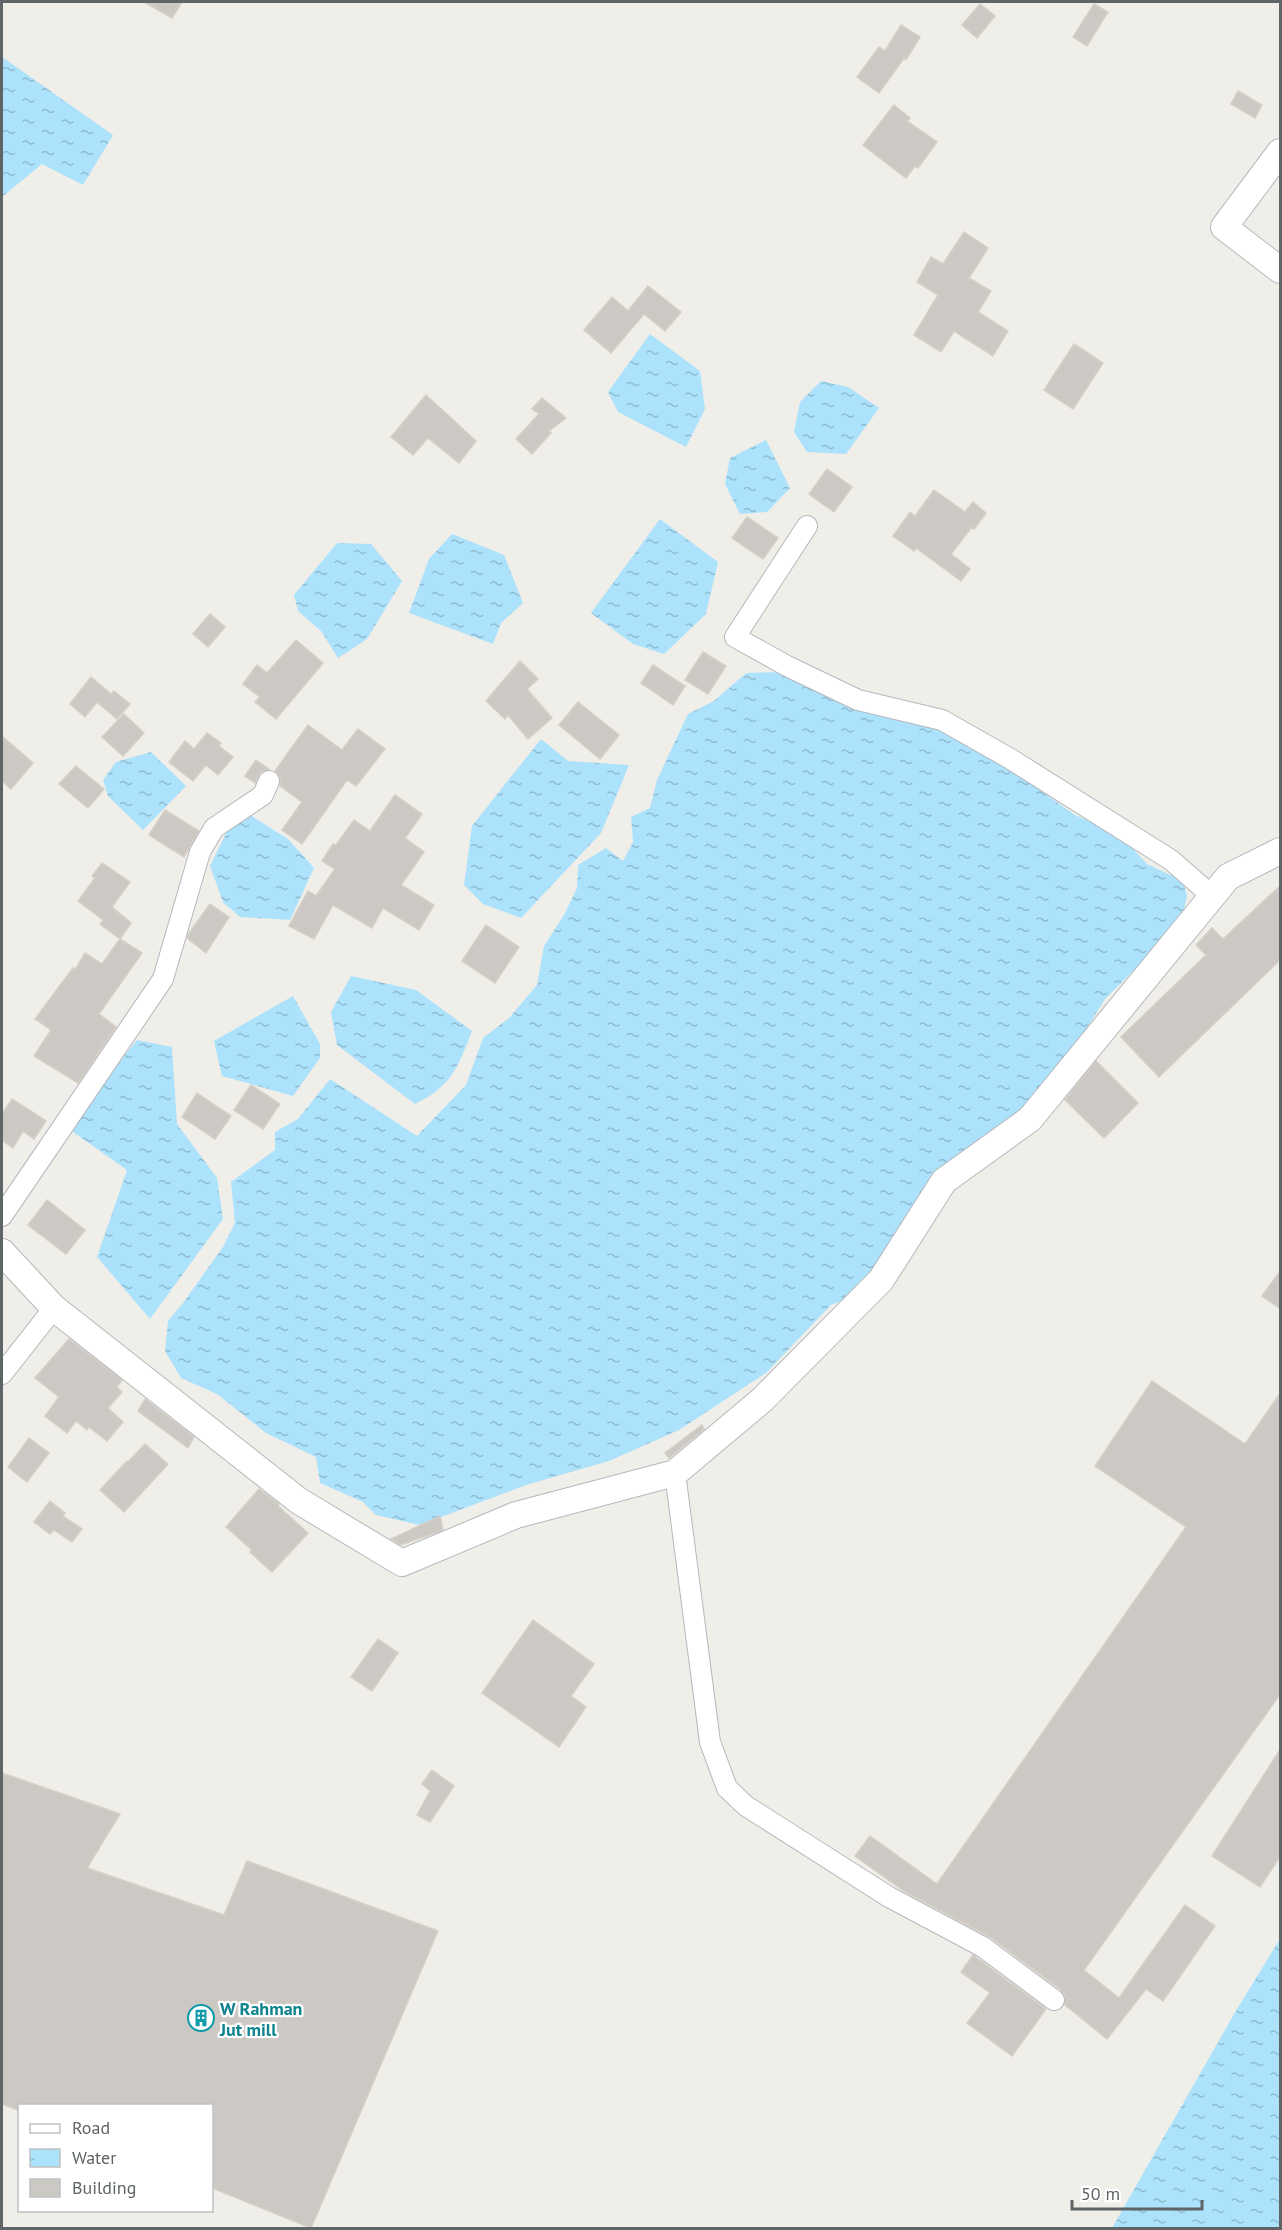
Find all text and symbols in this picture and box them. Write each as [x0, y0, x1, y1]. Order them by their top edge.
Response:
place label: W Rahman Jut mill [219, 1997, 302, 2041]
building icon: W Rahman Jut mill [186, 2003, 216, 2033]
legend [18, 2104, 213, 2212]
text: Road [72, 2116, 110, 2139]
text: Water [72, 2146, 116, 2169]
scale bar [1072, 2173, 1202, 2211]
text: Building [72, 2176, 136, 2199]
text: 50 m [1081, 2182, 1120, 2205]

